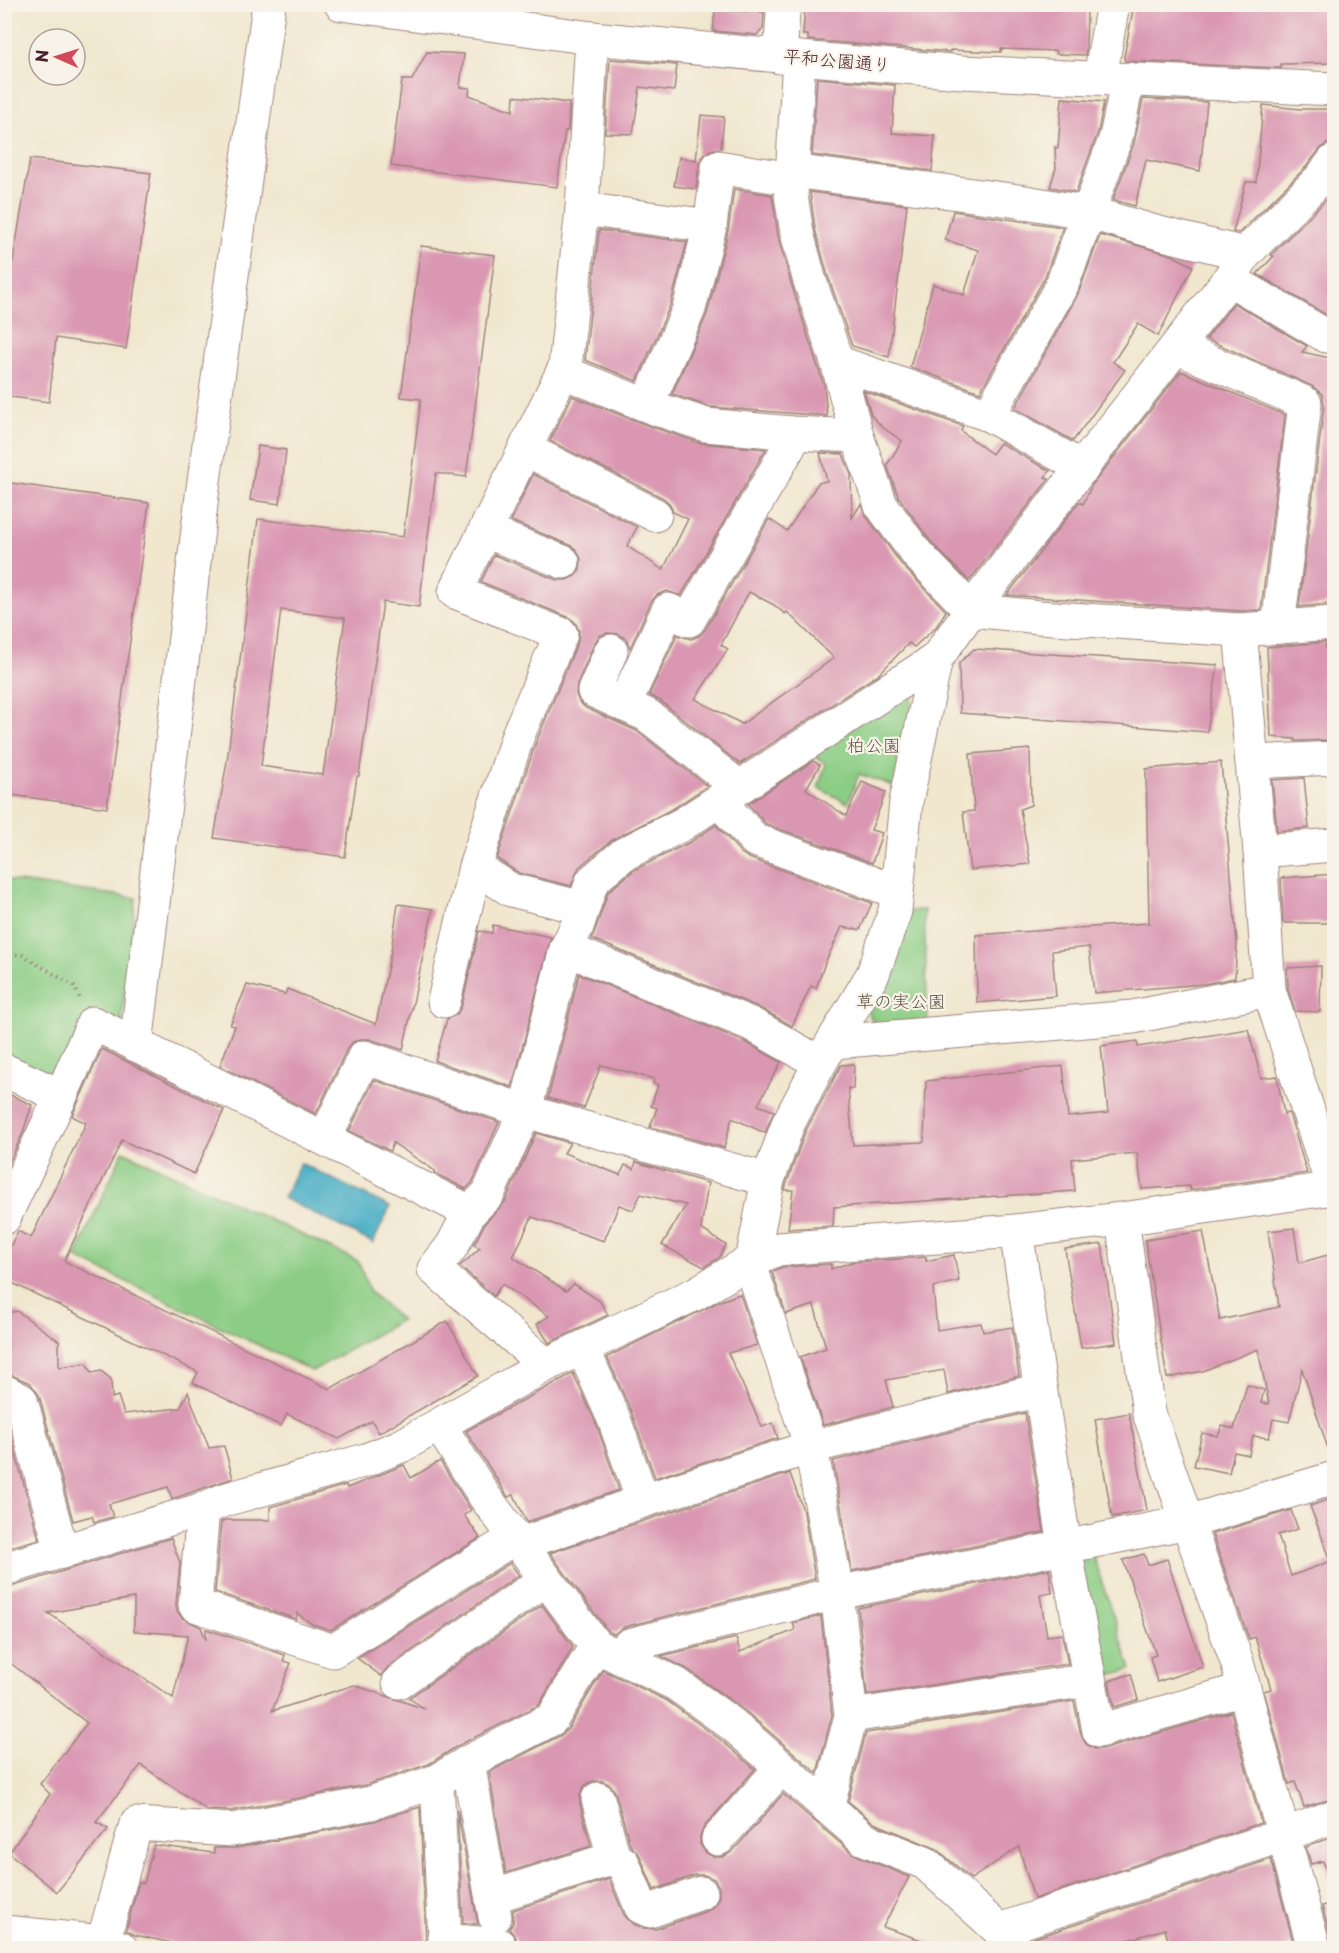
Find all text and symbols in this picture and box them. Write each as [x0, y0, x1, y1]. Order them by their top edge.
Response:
north arrow [27, 27, 87, 87]
street label: 平和公園通り [782, 41, 892, 78]
text: N [29, 49, 53, 63]
park label: 柏公園 [847, 731, 901, 758]
park label: 草の実公園 [856, 987, 946, 1014]

